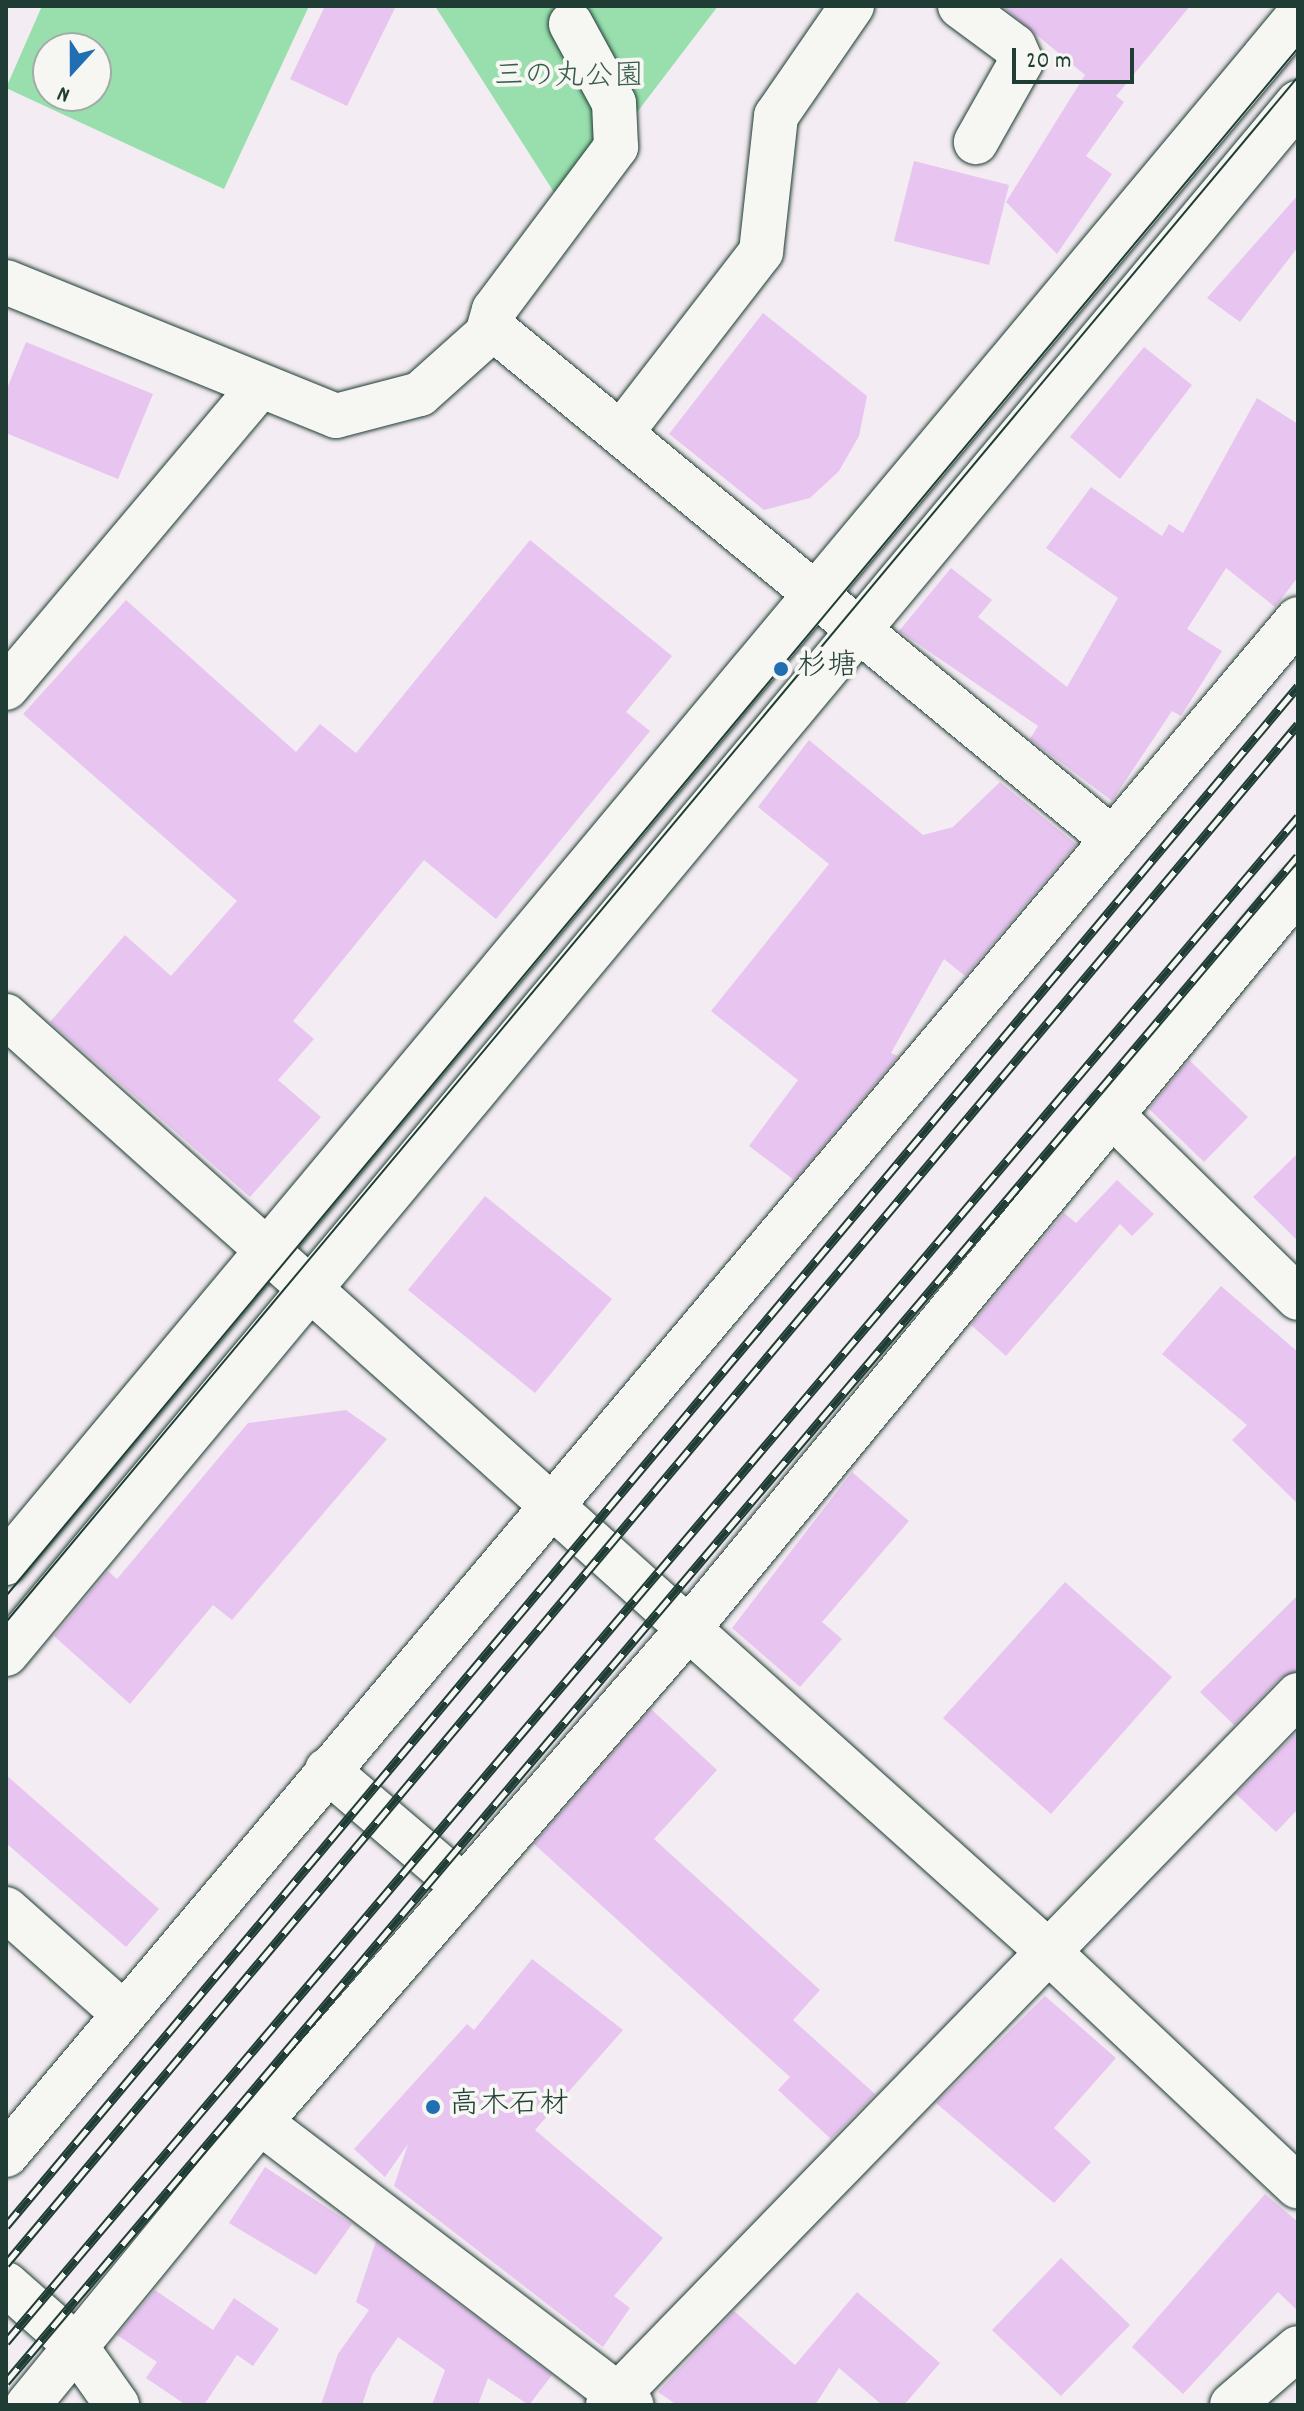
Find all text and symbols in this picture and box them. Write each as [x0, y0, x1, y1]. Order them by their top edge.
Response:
north arrow [32, 32, 112, 112]
scale bar [1016, 32, 1138, 82]
text: 20 m [1026, 45, 1072, 79]
park label: 三の丸公園 [494, 61, 644, 97]
text: N [53, 77, 75, 109]
place label: 杉塘 [797, 651, 857, 687]
marker: 杉塘 [772, 660, 790, 678]
place label: 高木石材 [449, 2089, 569, 2125]
marker: 高木石材 [424, 2098, 442, 2116]

